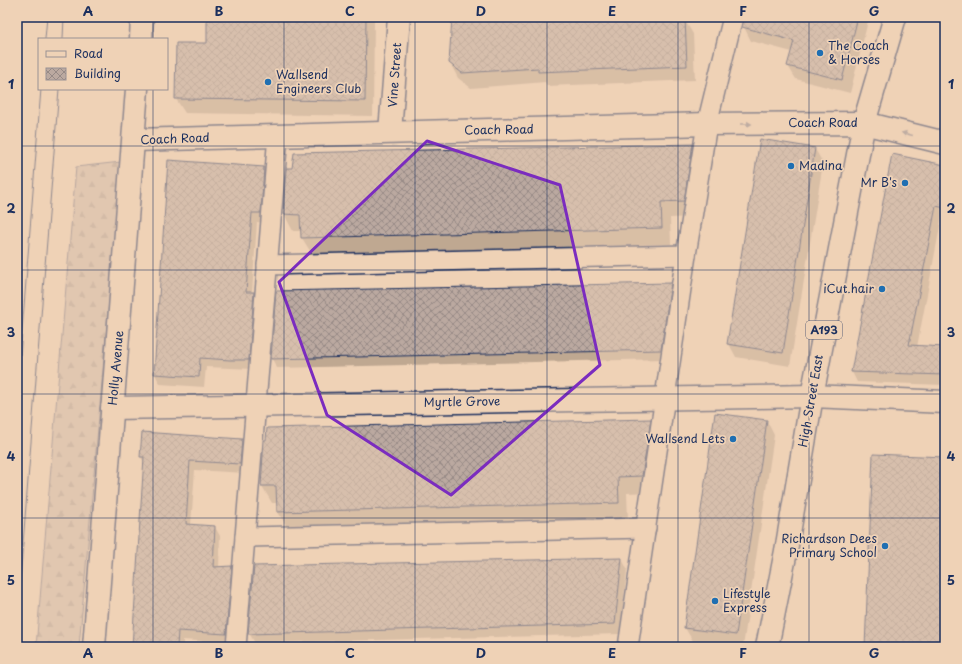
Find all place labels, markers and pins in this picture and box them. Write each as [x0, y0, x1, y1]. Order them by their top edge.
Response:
place label: The Coach & Horses [828, 36, 889, 68]
marker: The Coach & Horses [815, 48, 825, 58]
place label: Wallsend Engineers Club [276, 65, 361, 97]
marker: Wallsend Engineers Club [263, 77, 273, 87]
place label: Madina [799, 156, 843, 174]
marker: Madina [786, 161, 796, 171]
place label: Mr B's [860, 173, 898, 191]
marker: Mr B's [900, 178, 910, 188]
place label: iCut.hair [823, 279, 875, 297]
marker: iCut.hair [877, 284, 887, 294]
place label: Wallsend Lets [645, 429, 725, 447]
marker: Wallsend Lets [728, 434, 738, 444]
place label: Richardson Dees Primary School [781, 529, 878, 561]
marker: Richardson Dees Primary School [880, 541, 890, 551]
place label: Lifestyle Express [723, 584, 771, 616]
marker: Lifestyle Express [710, 596, 720, 606]

